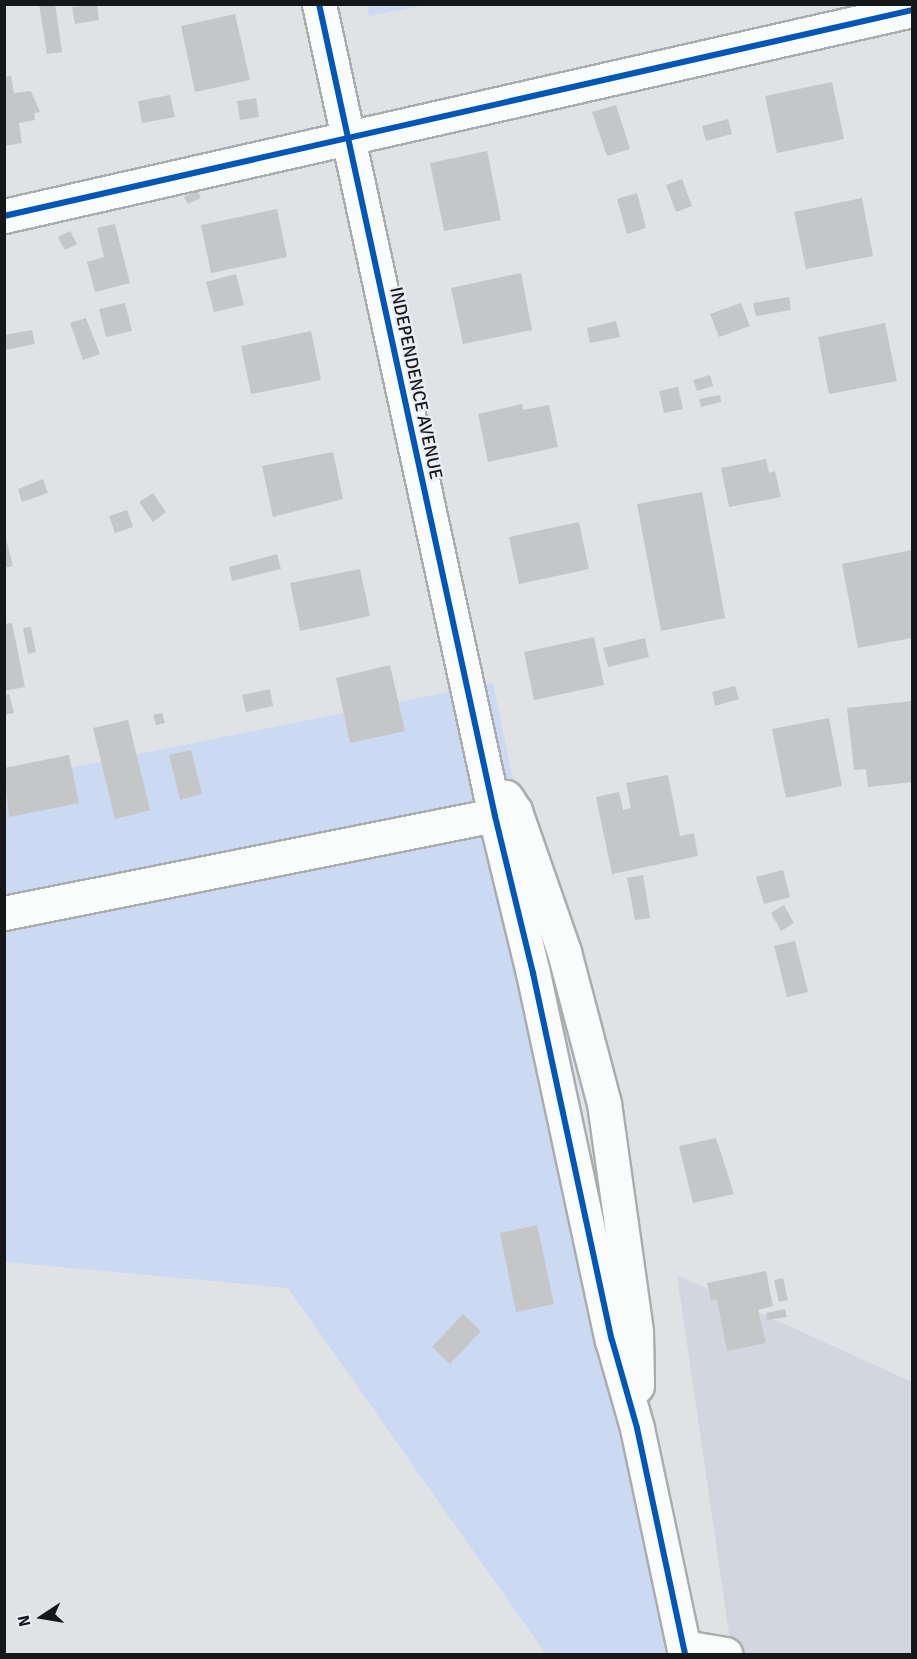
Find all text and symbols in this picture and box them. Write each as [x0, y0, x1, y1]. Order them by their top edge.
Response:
street label: INDEPENDENCE AVENUE [385, 285, 447, 481]
north arrow [12, 1587, 72, 1647]
text: N [13, 1613, 35, 1628]

